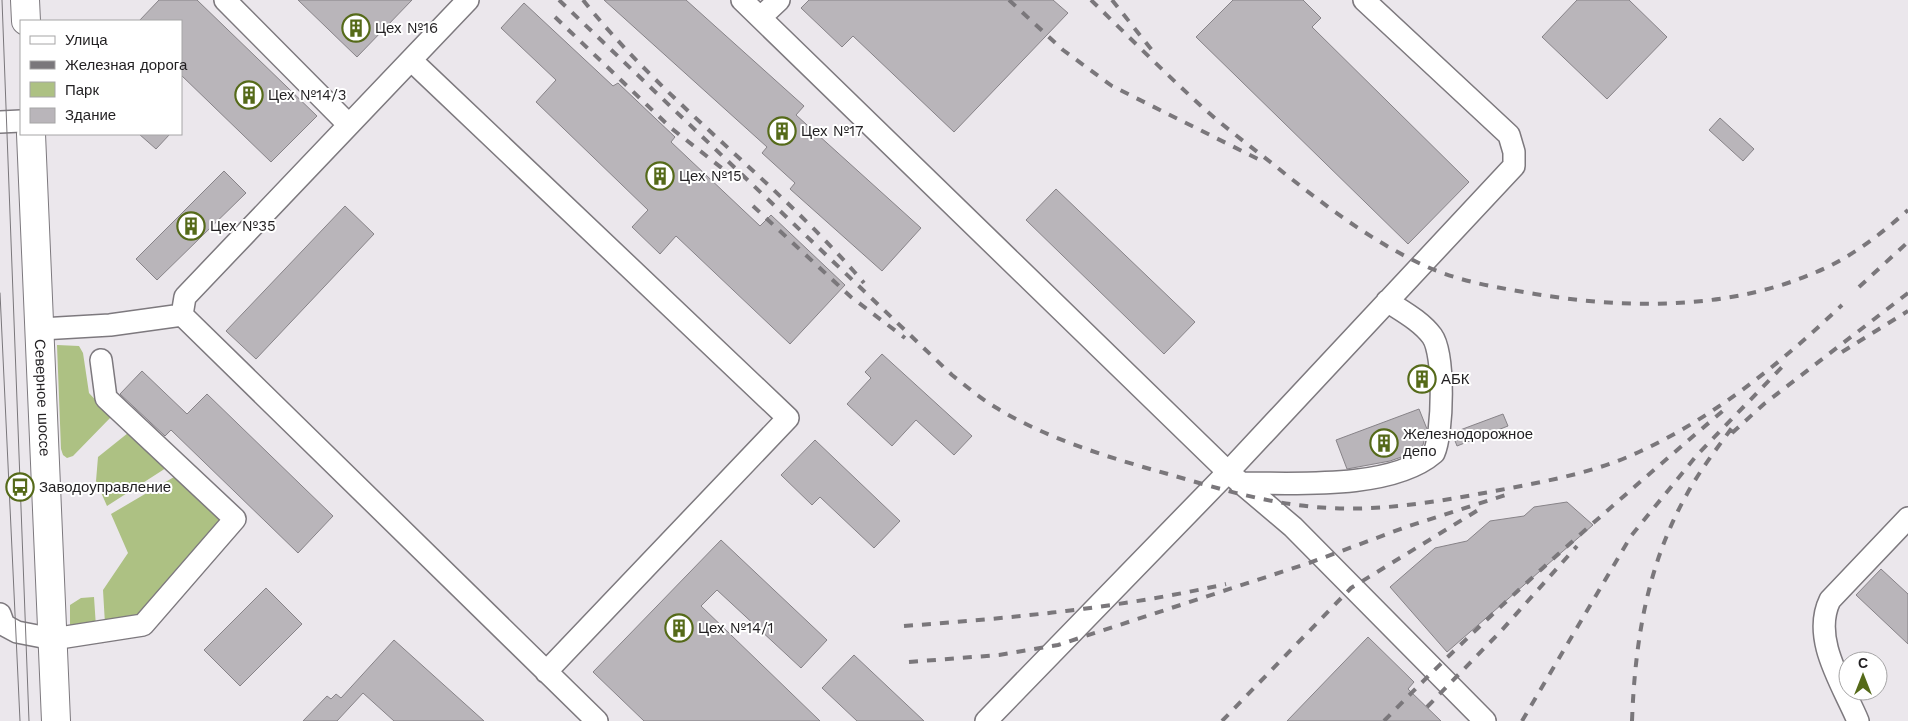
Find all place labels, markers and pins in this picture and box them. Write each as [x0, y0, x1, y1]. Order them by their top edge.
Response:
building icon: Цех №16 [341, 13, 371, 43]
place label: Цех №16 [375, 19, 438, 37]
building icon: Цех №14/3 [234, 80, 264, 110]
place label: Цех №14/3 [268, 86, 346, 104]
building icon: Цех №17 [767, 116, 797, 146]
place label: Цех №17 [801, 122, 863, 140]
building icon: Цех №15 [645, 161, 675, 191]
place label: Цех №15 [679, 167, 742, 185]
building icon: Цех №35 [176, 211, 206, 241]
place label: Цех №35 [210, 217, 276, 235]
building icon: АБК [1407, 364, 1437, 394]
place label: АБК [1441, 370, 1470, 388]
place label: Железнодорожное депо [1403, 425, 1533, 460]
building icon: Железнодорожное депо [1369, 428, 1399, 458]
bus stop icon: Заводоуправление [5, 472, 35, 502]
place label: Заводоуправление [39, 478, 171, 496]
building icon: Цех №14/1 [664, 613, 694, 643]
place label: Цех №14/1 [698, 619, 774, 637]

